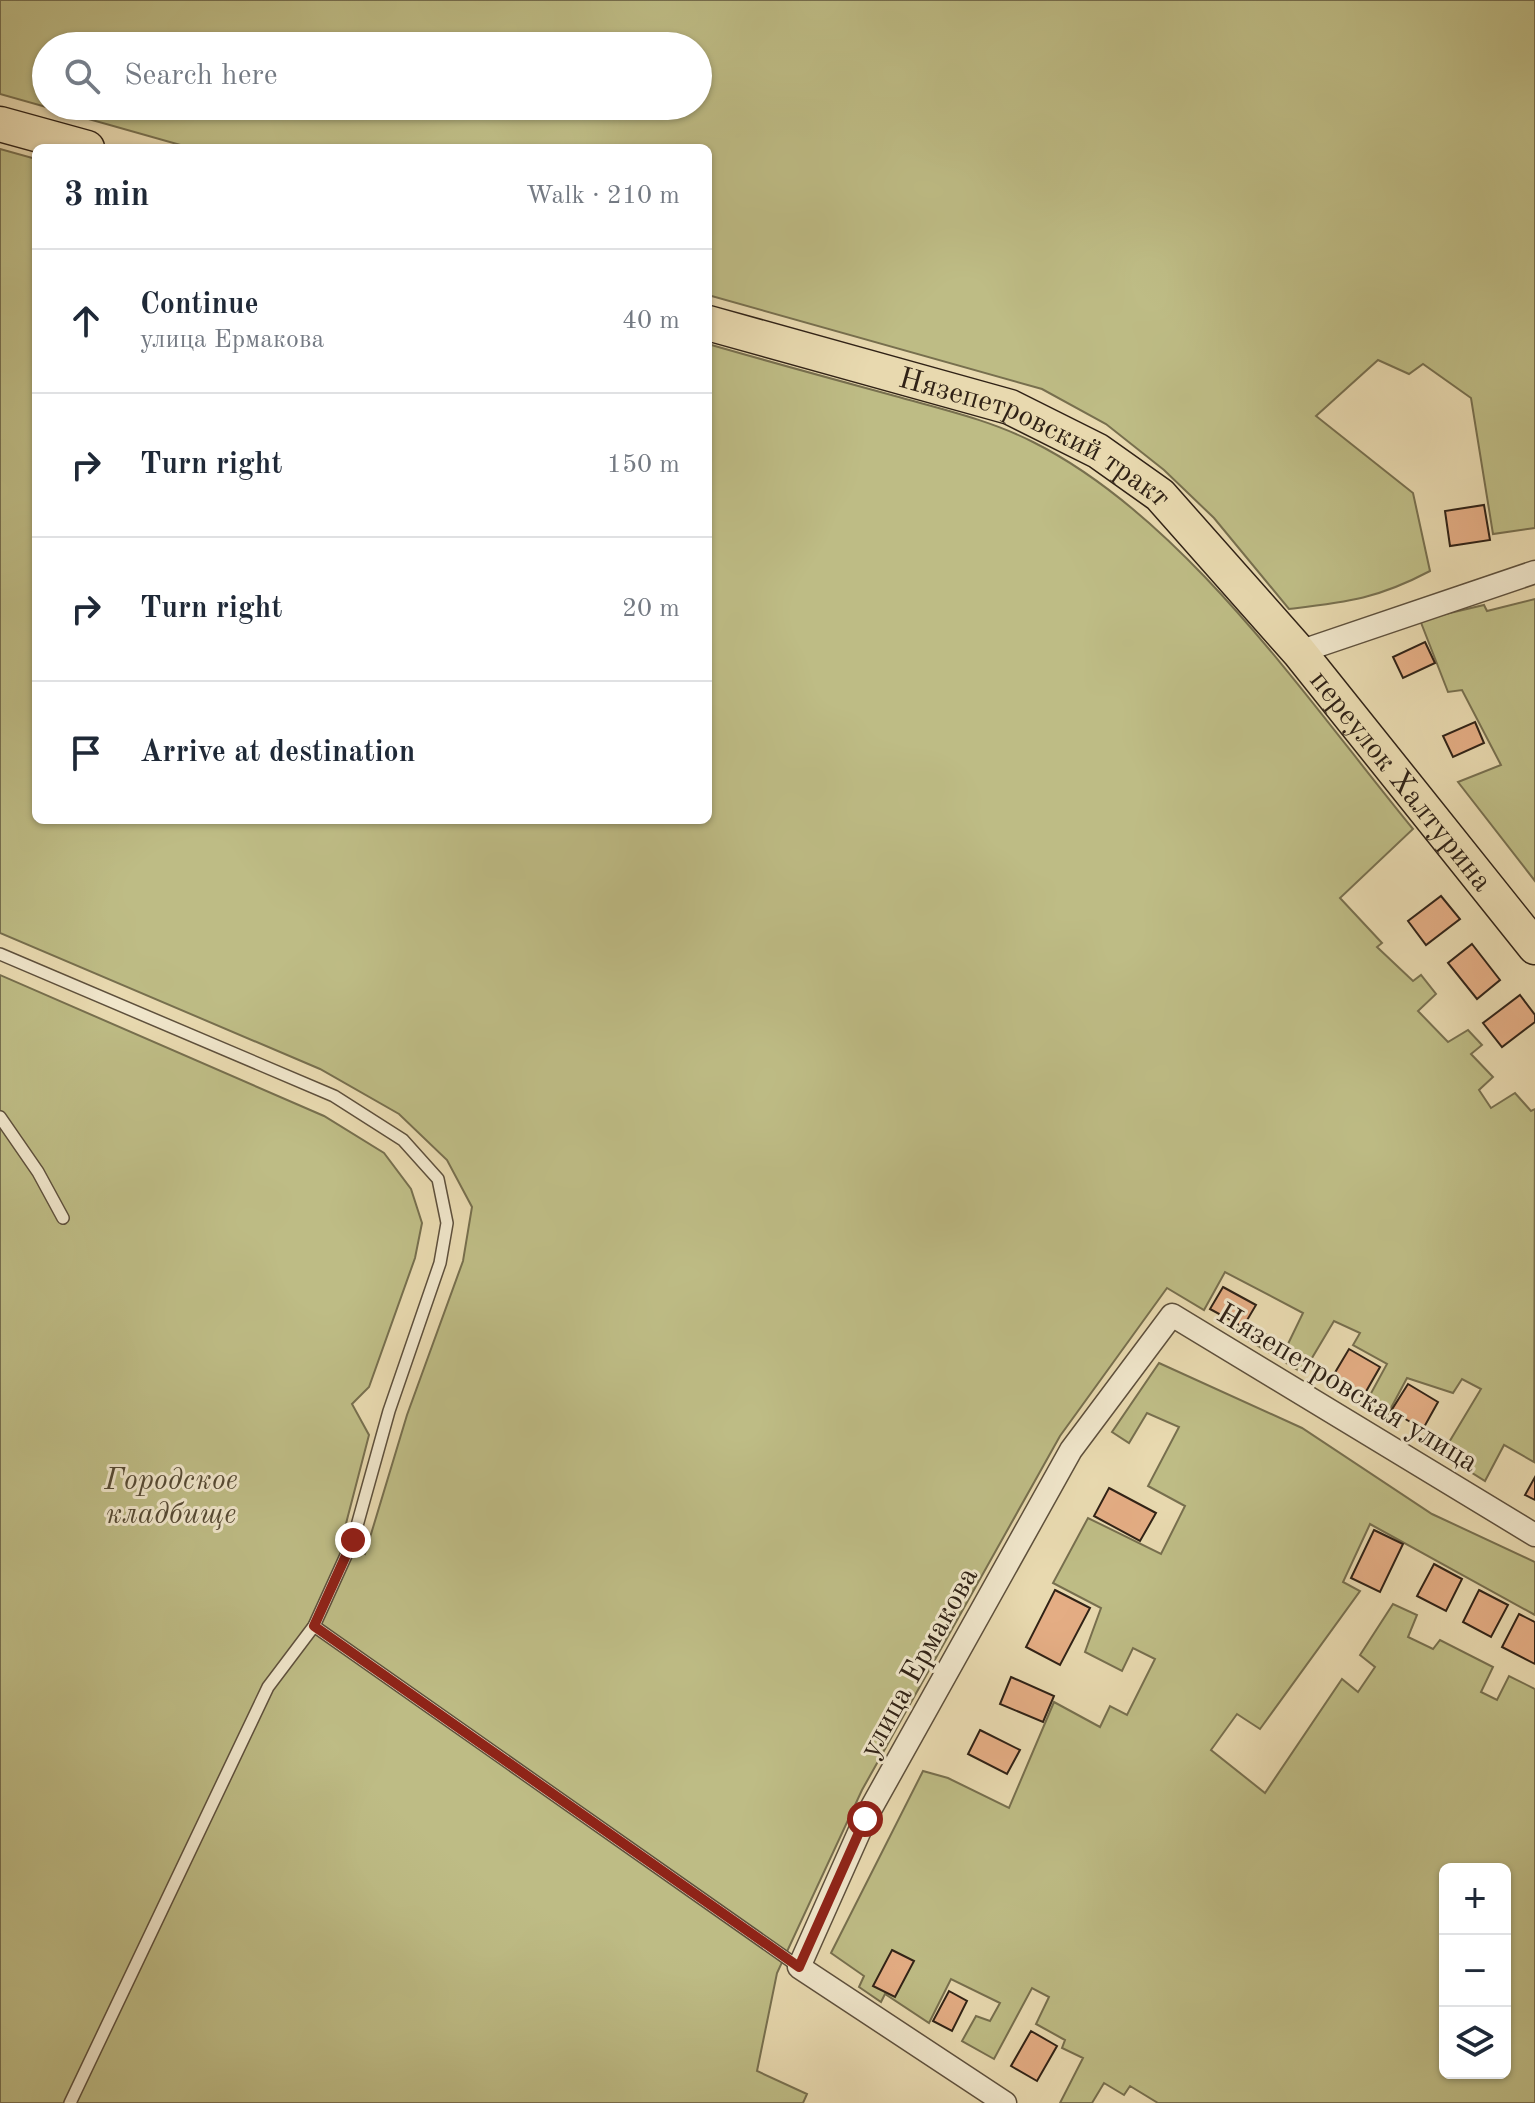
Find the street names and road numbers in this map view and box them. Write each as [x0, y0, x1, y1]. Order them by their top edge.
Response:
street label: Нязепетровский тракт [895, 364, 1176, 513]
street label: переулок Халтурина [1303, 666, 1497, 898]
street label: Нязепетровская улица [1211, 1299, 1483, 1479]
street label: улица Ермакова [855, 1563, 985, 1763]

